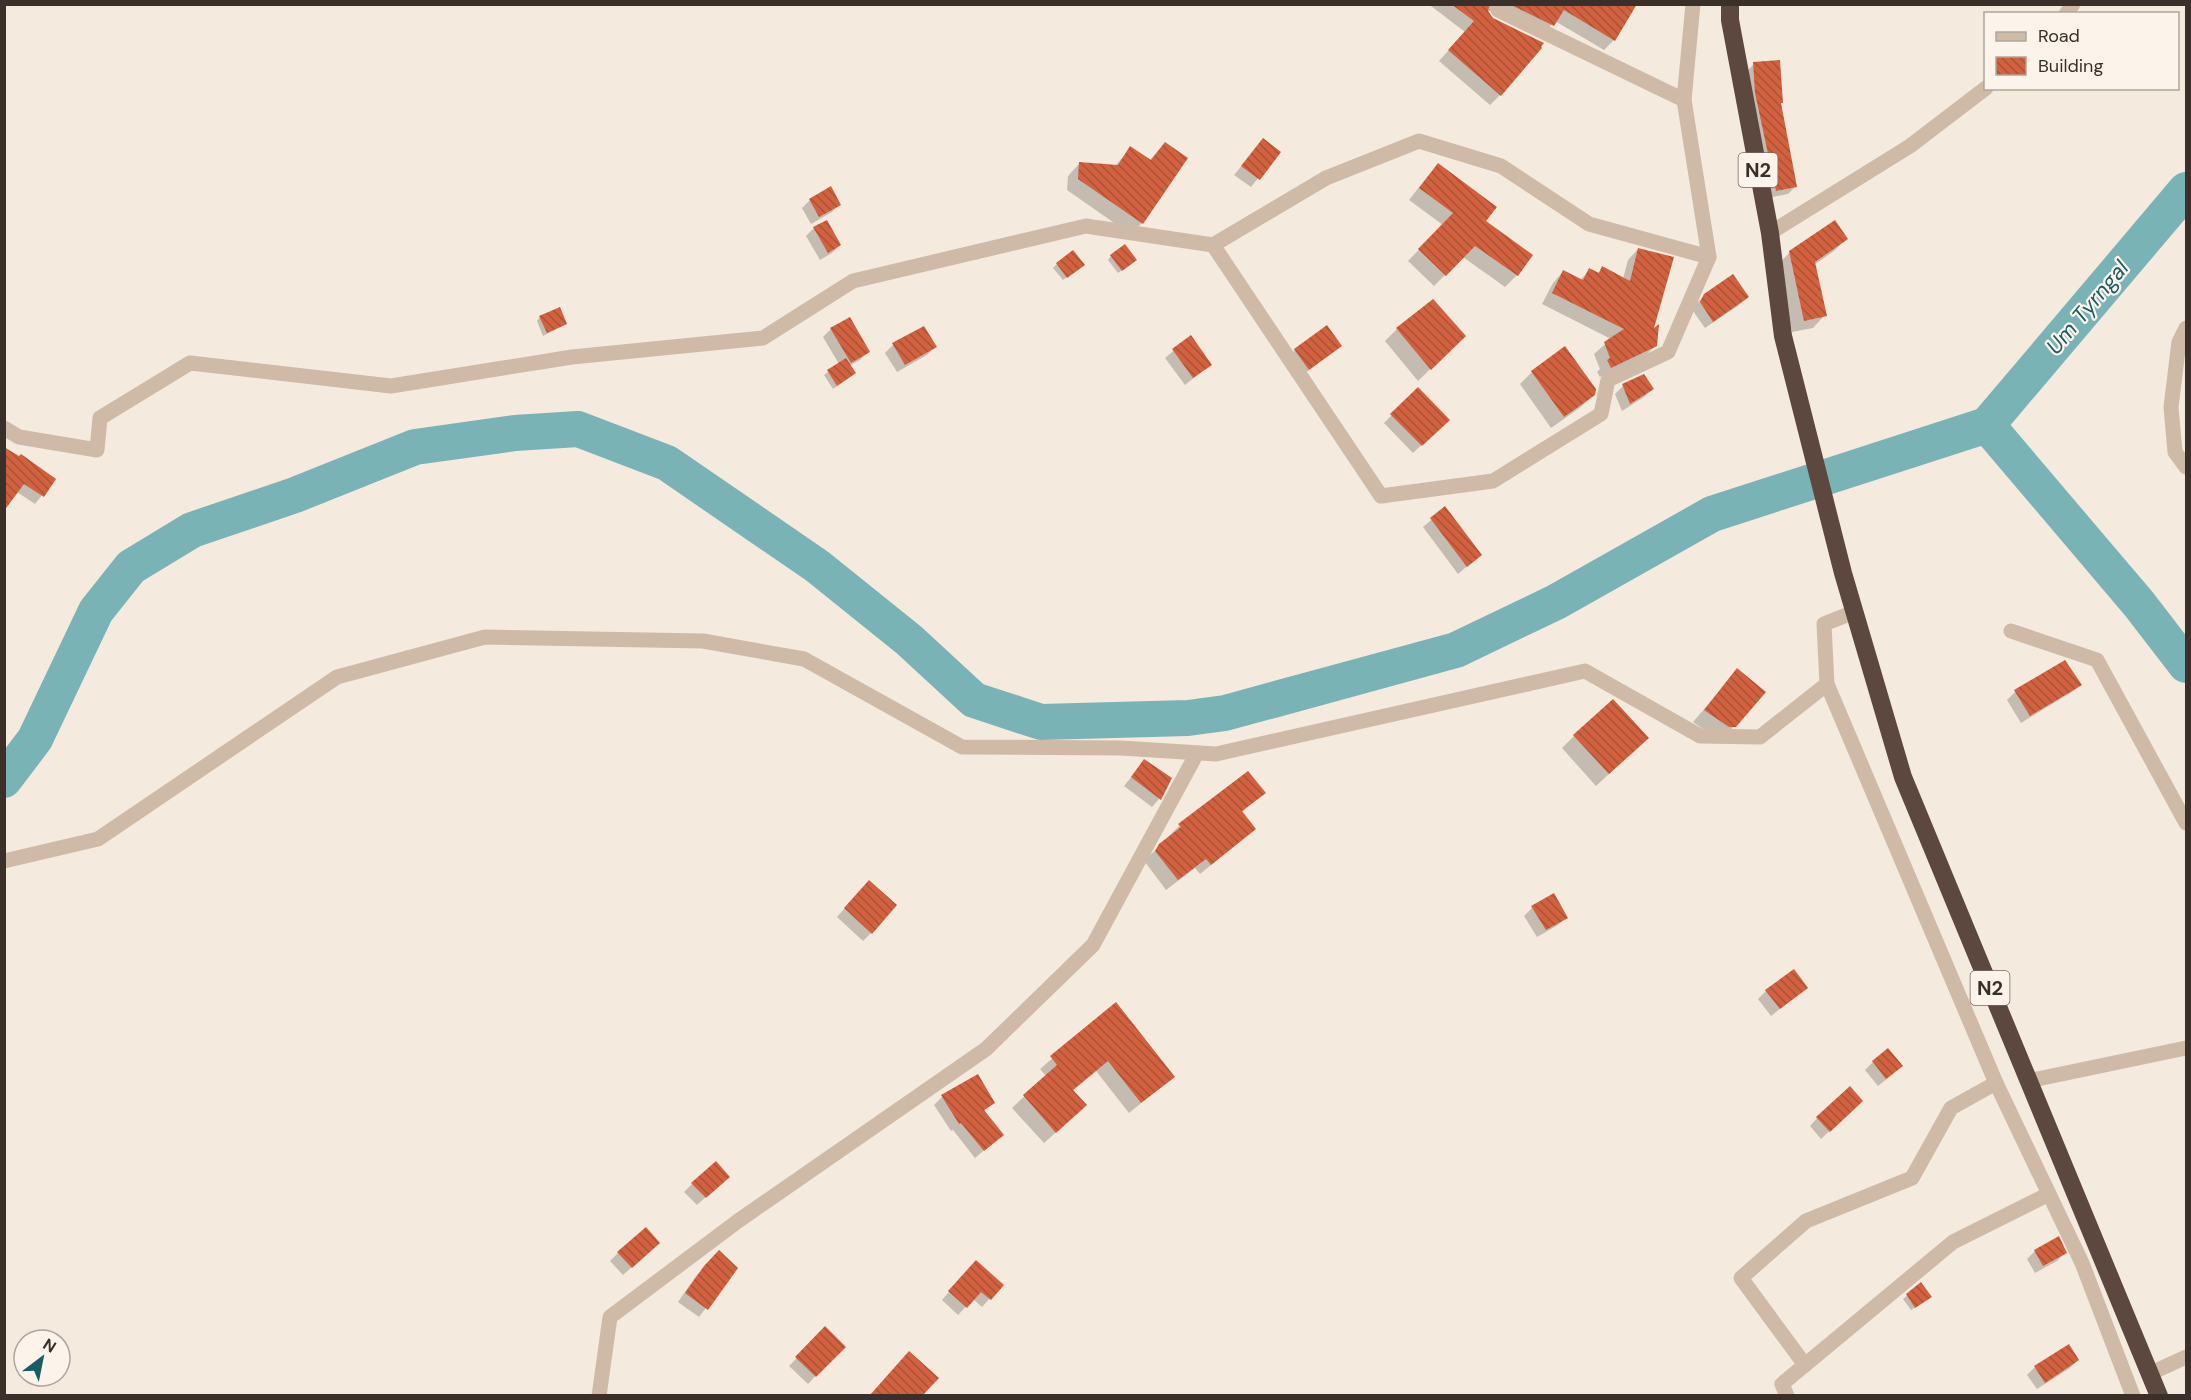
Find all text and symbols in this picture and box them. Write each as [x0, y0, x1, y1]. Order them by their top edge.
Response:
legend [1984, 12, 2179, 90]
text: Road [2038, 24, 2080, 48]
text: Building [2038, 54, 2103, 78]
road number: N2 [1738, 153, 1778, 187]
water label: Um Tyrngal [2040, 254, 2136, 360]
road number: N2 [1970, 971, 2010, 1005]
north arrow [12, 1328, 72, 1388]
text: N [39, 1334, 60, 1358]

